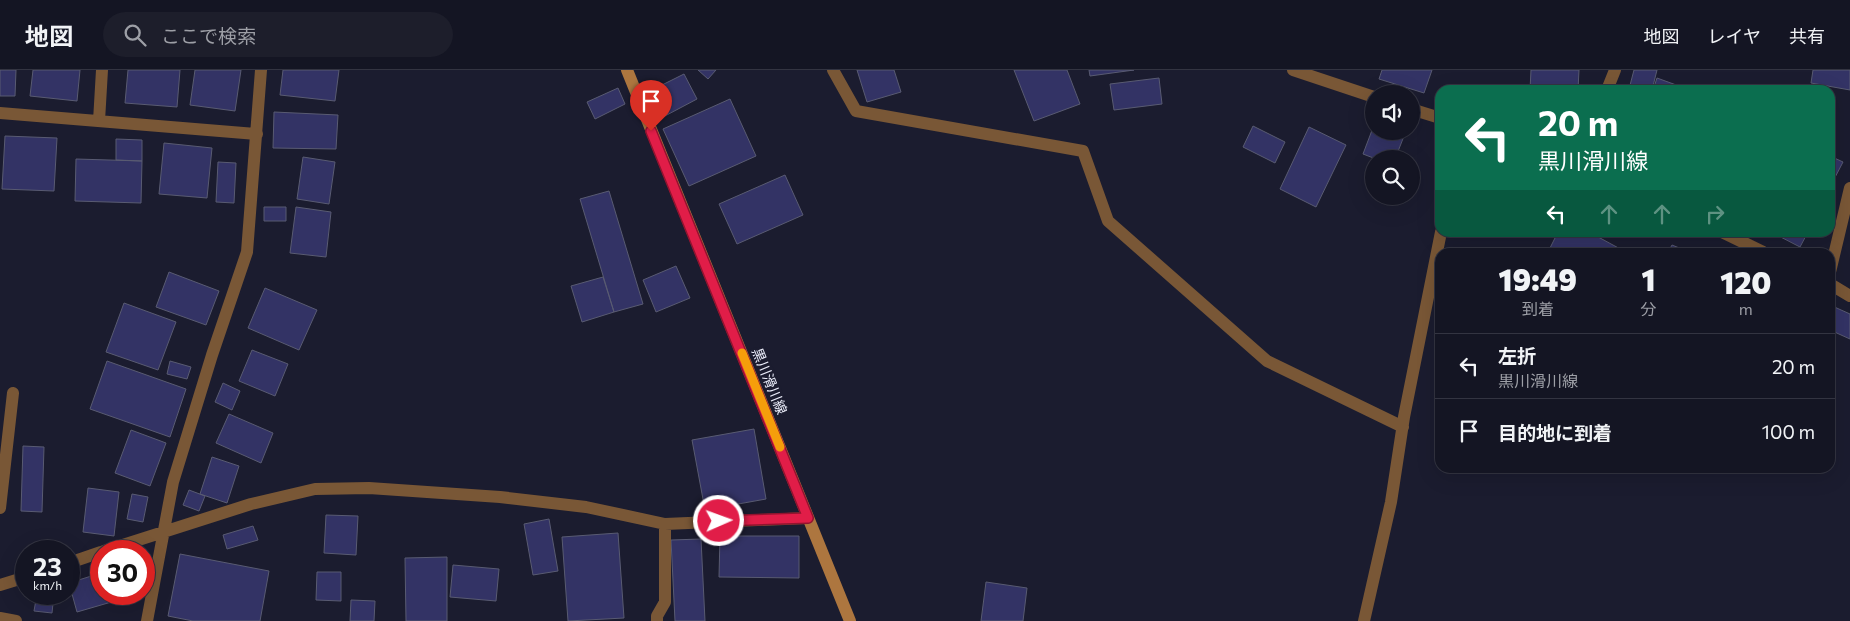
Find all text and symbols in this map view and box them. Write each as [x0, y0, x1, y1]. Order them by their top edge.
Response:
search box [103, 12, 453, 57]
text: 地図 [25, 21, 73, 50]
icon: search [121, 21, 149, 49]
text: ここで検索 [161, 24, 256, 47]
text: 地図 [1644, 25, 1680, 47]
text: レイヤ [1708, 25, 1761, 47]
text: 共有 [1789, 25, 1825, 47]
pin [630, 80, 672, 131]
map controls [1365, 85, 1420, 205]
button: sound [1365, 85, 1420, 140]
icon: arrive [637, 87, 665, 115]
text: 20 m [1538, 100, 1618, 143]
icon: left [1455, 105, 1520, 170]
text: 黒川滑川線 [1538, 147, 1648, 174]
button: search [1365, 150, 1420, 205]
icon: left [1542, 200, 1570, 228]
icon: ahead [1595, 200, 1623, 228]
icon: ahead [1648, 200, 1676, 228]
icon: right [1701, 200, 1729, 228]
text: 19:49 [1499, 260, 1577, 297]
text: 1 [1642, 260, 1656, 297]
text: 120 [1720, 263, 1771, 300]
text: 到着 [1522, 299, 1554, 318]
text: 分 [1641, 299, 1657, 318]
text: m [1739, 299, 1753, 318]
text: 左折 [1498, 344, 1536, 367]
street label: 黒川滑川線 [749, 345, 791, 417]
icon: left [1455, 352, 1483, 380]
text: 20 m [1772, 355, 1815, 378]
text: 黒川滑川線 [1498, 371, 1578, 390]
icon: arrive [1455, 417, 1483, 445]
text: 100 m [1762, 420, 1815, 443]
text: 目的地に到着 [1498, 421, 1612, 444]
position arrow [692, 494, 744, 546]
speed limit sign: 30 [90, 540, 155, 605]
text: 23 [33, 551, 62, 581]
text: km/h [33, 578, 62, 592]

